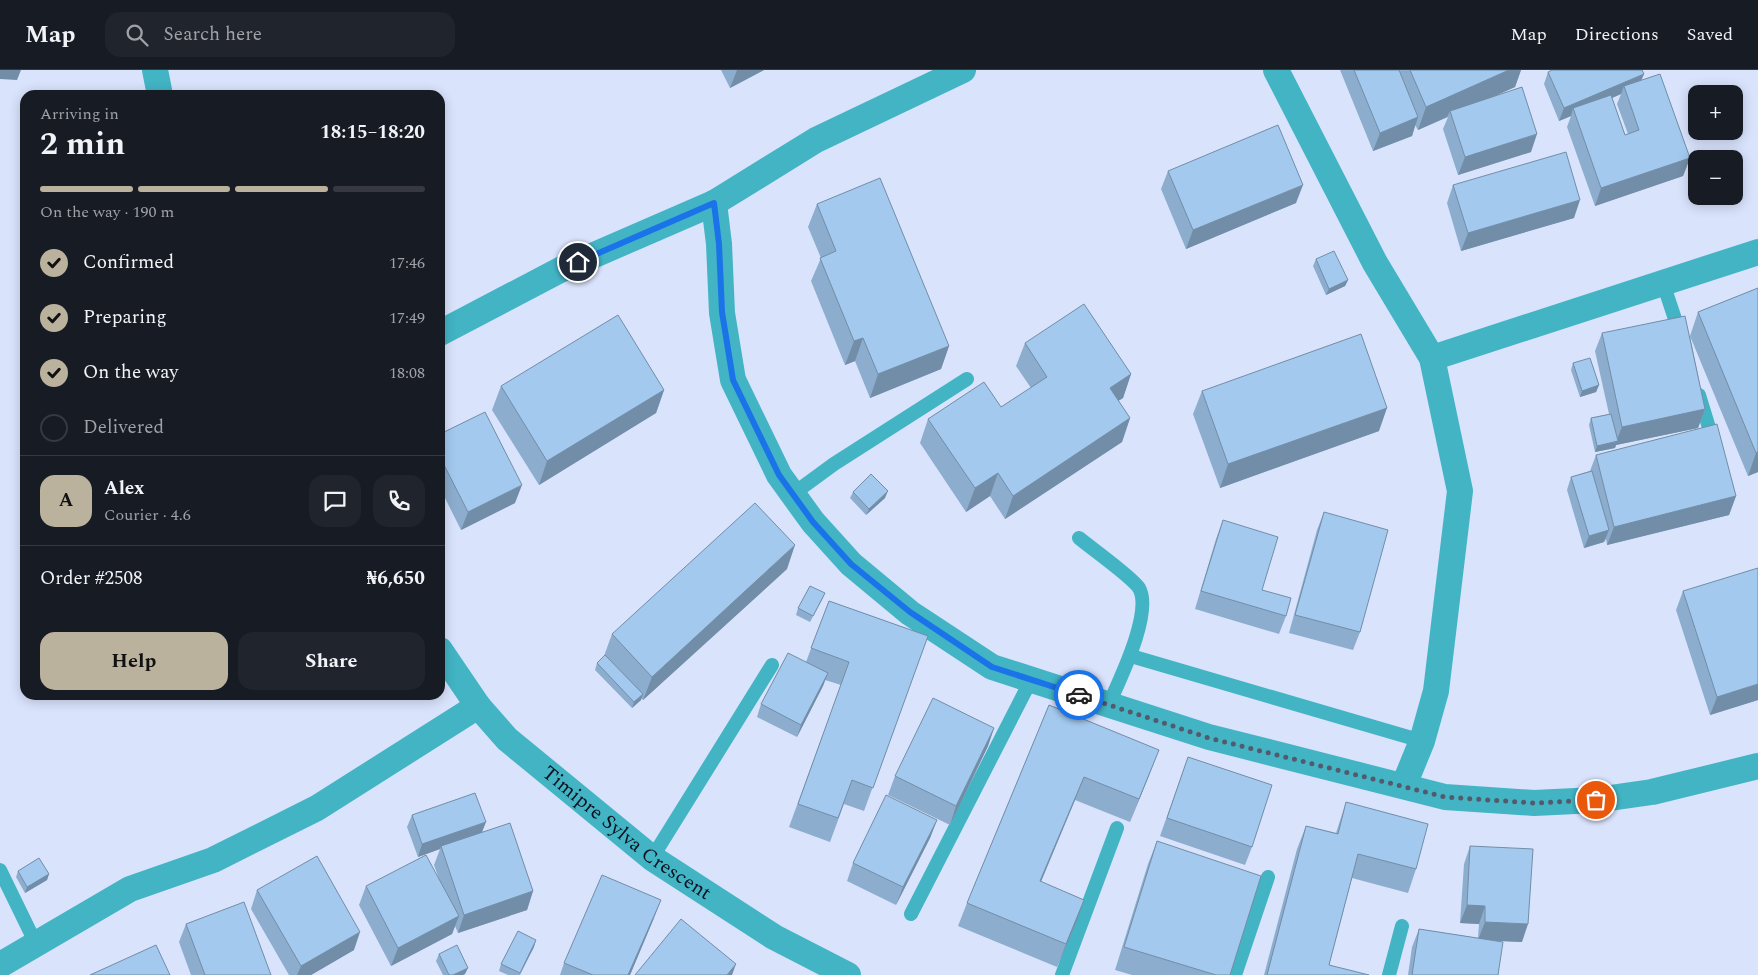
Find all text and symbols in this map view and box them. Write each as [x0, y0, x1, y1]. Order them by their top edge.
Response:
search box [105, 12, 455, 57]
text: Map [25, 17, 75, 53]
text: Search here [163, 20, 262, 49]
icon: search [123, 21, 151, 49]
text: Map [1511, 21, 1547, 48]
text: Directions [1575, 21, 1659, 48]
text: Saved [1687, 21, 1733, 48]
map controls [1688, 85, 1743, 205]
button: + [1688, 85, 1743, 140]
text: Arriving in [40, 102, 119, 126]
text: 18:15–18:20 [320, 118, 425, 147]
text: 2 min [40, 120, 125, 169]
button: − [1688, 150, 1743, 205]
text: On the way · 190 m [40, 200, 174, 224]
pin [557, 241, 599, 283]
text: Confirmed [83, 248, 174, 277]
icon: home [564, 248, 592, 276]
icon: check [40, 249, 68, 277]
text: 17:46 [389, 251, 425, 275]
text: Preparing [83, 303, 167, 332]
icon: check [40, 304, 68, 332]
text: 17:49 [389, 306, 425, 330]
text: On the way [83, 358, 179, 387]
icon: check [40, 359, 68, 387]
text: 18:08 [389, 361, 425, 385]
text: Delivered [83, 413, 164, 442]
text: Alex [104, 474, 145, 503]
button: chat [309, 475, 361, 527]
button: phone [373, 475, 425, 527]
text: A [59, 486, 73, 515]
text: Courier · 4.6 [104, 503, 191, 527]
text: Order #2508 [40, 564, 143, 593]
text: ₦6,650 [367, 564, 425, 593]
button: Help [40, 632, 228, 690]
button: Share [238, 632, 425, 690]
courier [1054, 670, 1104, 720]
icon: car [1065, 681, 1093, 709]
street label: Timipre Sylva Crescent [535, 758, 717, 908]
pin [1575, 779, 1617, 821]
icon: bag [1582, 786, 1610, 814]

